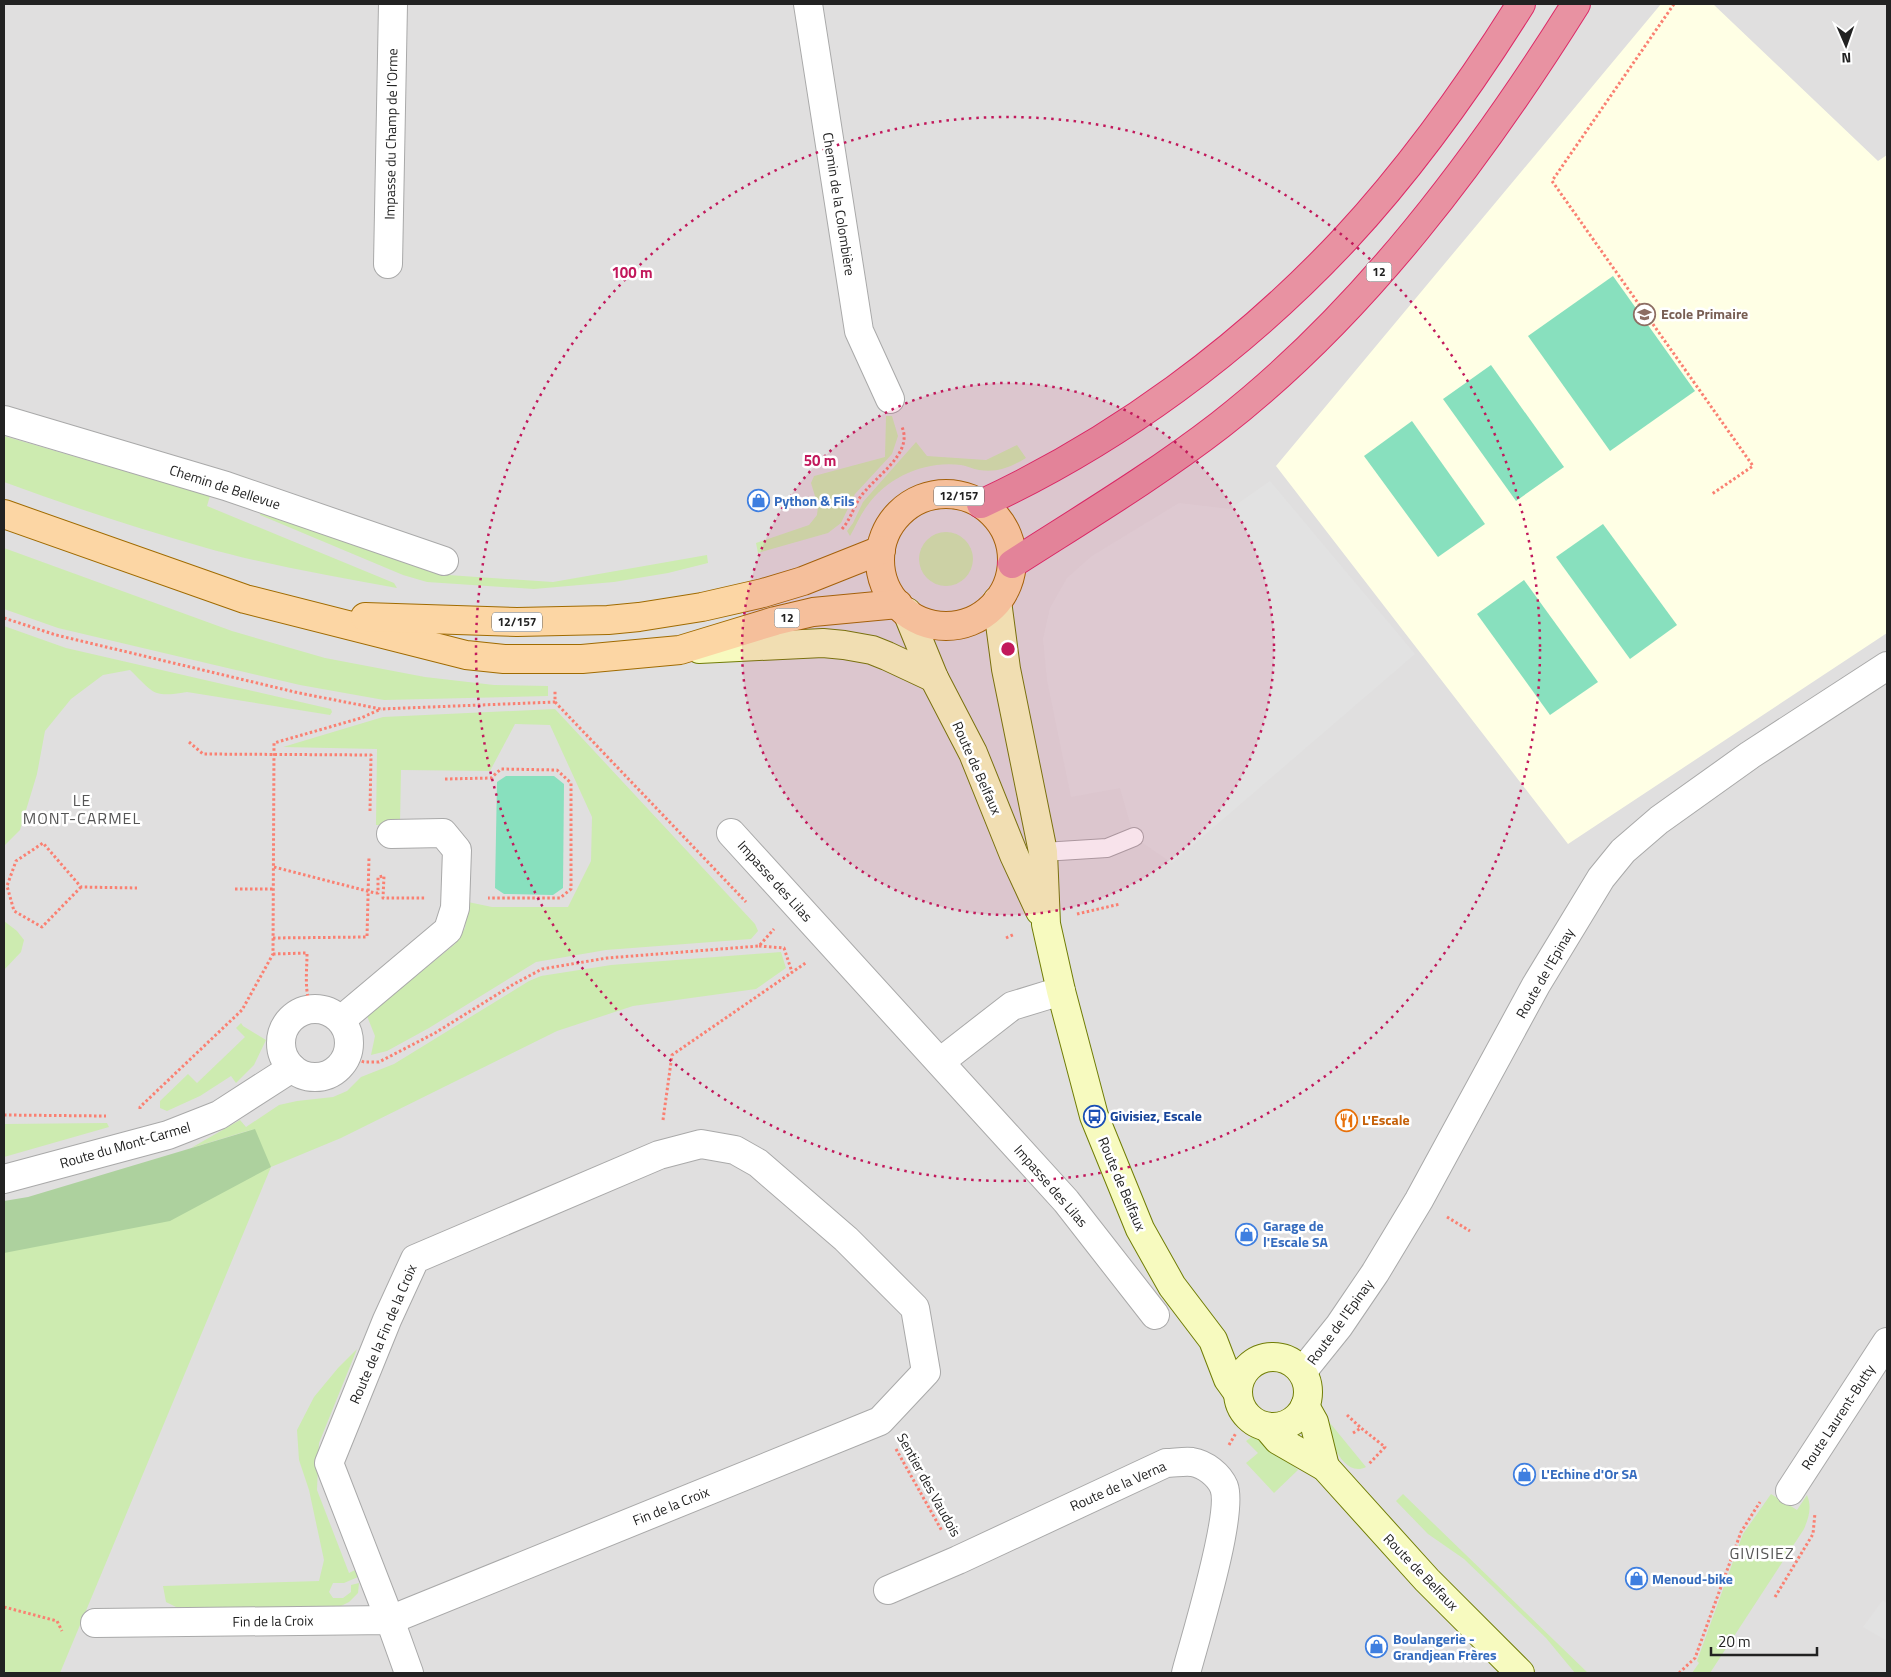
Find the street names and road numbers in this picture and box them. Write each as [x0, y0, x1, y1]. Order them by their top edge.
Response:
street label: Impasse du Champ de l'Orme [379, 48, 402, 220]
street label: Chemin de la Colombière [818, 131, 861, 277]
road number: 12 [1366, 262, 1392, 282]
street label: Chemin de Bellevue [167, 459, 283, 514]
road number: 12/157 [934, 486, 984, 506]
road number: 12 [774, 608, 800, 628]
road number: 12/157 [492, 612, 542, 632]
street label: Route de Belfaux [947, 718, 1008, 818]
street label: Impasse des Lilas [733, 835, 818, 926]
street label: Route de l'Epinay [1510, 923, 1579, 1022]
street label: Route du Mont-Carmel [57, 1116, 193, 1173]
street label: Route de Belfaux [1093, 1134, 1152, 1235]
street label: Impasse des Lilas [1010, 1140, 1093, 1232]
street label: Route de la Fin de la Croix [344, 1260, 422, 1407]
street label: Route de l'Epinay [1301, 1274, 1378, 1369]
street label: Route Laurent-Butty [1796, 1360, 1880, 1474]
street label: Sentier des Vaudois [892, 1429, 967, 1540]
street label: Route de la Verna [1066, 1455, 1169, 1516]
street label: Fin de la Croix [629, 1480, 713, 1530]
street label: Route de Belfaux [1379, 1528, 1464, 1615]
street label: Fin de la Croix [232, 1609, 314, 1632]

